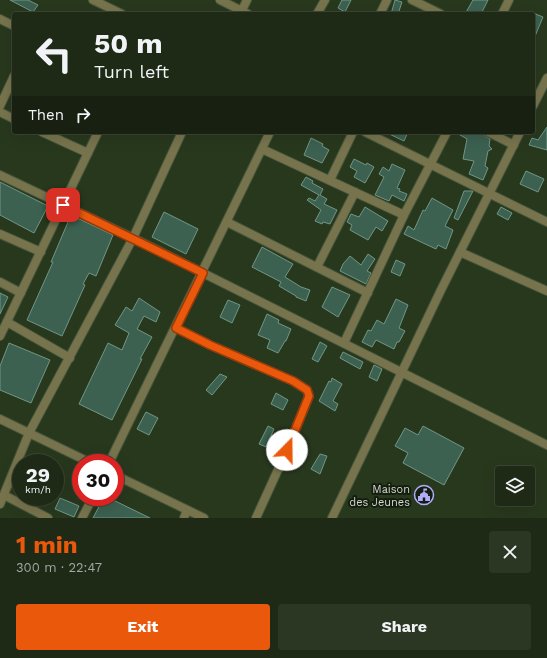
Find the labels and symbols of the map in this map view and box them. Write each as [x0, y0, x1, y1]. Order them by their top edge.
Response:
pin [46, 188, 80, 222]
position arrow [266, 429, 308, 471]
speed limit sign: 30 [72, 454, 124, 506]
place label: Maison des Jeunes [349, 483, 410, 509]
public building icon: Maison des Jeunes [413, 484, 435, 506]

